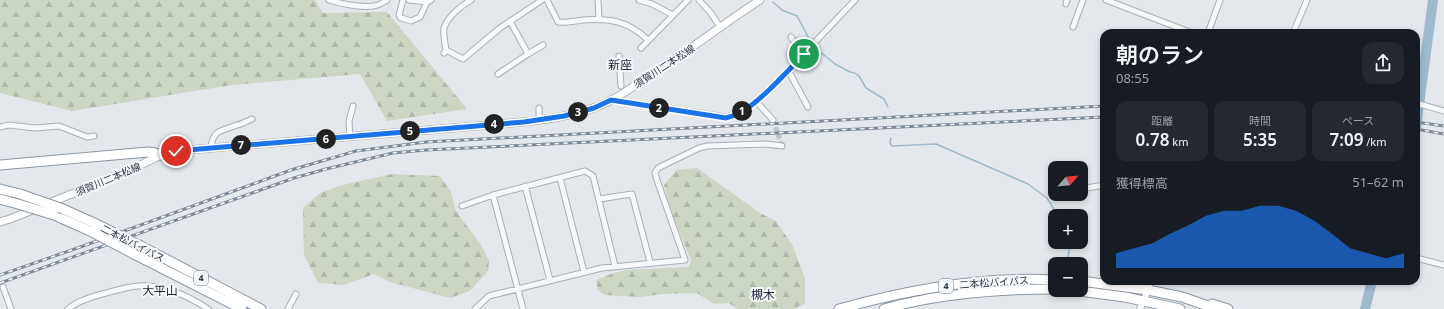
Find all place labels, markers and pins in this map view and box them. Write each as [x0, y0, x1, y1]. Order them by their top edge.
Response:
pin [787, 37, 821, 71]
pin: 2 [649, 98, 669, 118]
pin: 1 [732, 101, 752, 121]
pin: 3 [568, 102, 588, 122]
pin: 4 [484, 114, 504, 134]
pin: 5 [400, 121, 420, 141]
pin: 6 [316, 129, 336, 149]
pin [159, 134, 193, 168]
pin: 7 [231, 135, 251, 155]

